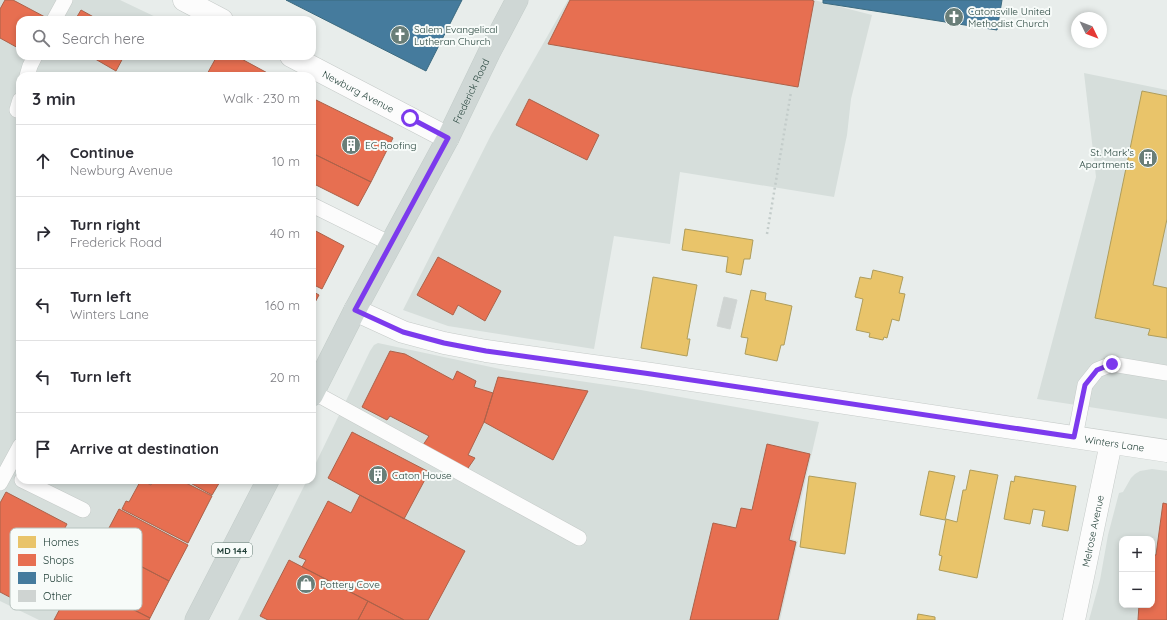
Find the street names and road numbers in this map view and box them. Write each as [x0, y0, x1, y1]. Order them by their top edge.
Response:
street label: Frederick Road [449, 56, 492, 126]
street label: Newburg Avenue [320, 67, 397, 115]
street label: Winters Lane [1083, 432, 1146, 454]
street label: Melrose Avenue [1079, 493, 1107, 568]
road number: MD 144 [212, 543, 252, 557]

